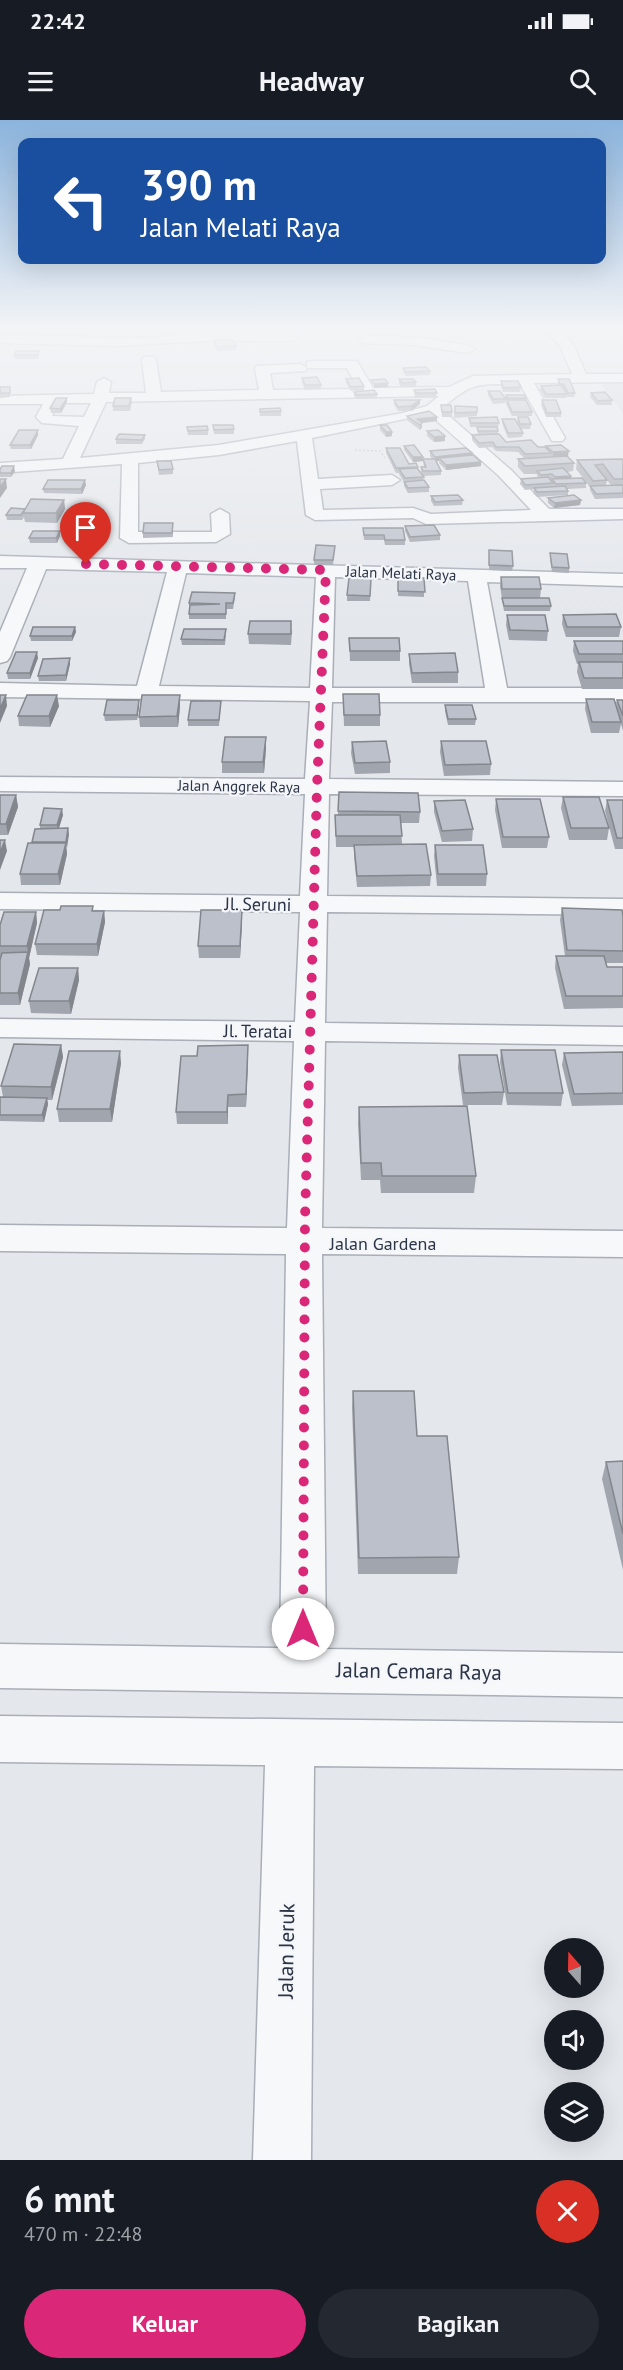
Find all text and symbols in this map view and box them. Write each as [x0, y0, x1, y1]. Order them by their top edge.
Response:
text: 22:42 [30, 7, 86, 35]
text: Headway [259, 64, 364, 98]
icon: menu [24, 65, 57, 98]
icon: search [566, 65, 599, 98]
text: 390 m [141, 157, 257, 212]
icon: left [42, 162, 120, 240]
text: Jalan Melati Raya [141, 210, 341, 244]
pin [60, 502, 111, 564]
icon: arrive [69, 511, 102, 544]
street label: Jalan Melati Raya [344, 562, 457, 584]
street label: Jalan Anggrek Raya [177, 775, 300, 797]
street label: Jl. Seruni [223, 892, 292, 916]
street label: Jl. Teratai [222, 1019, 293, 1043]
street label: Jalan Gardena [329, 1232, 436, 1255]
position arrow [271, 1597, 335, 1661]
street label: Jalan Cemara Raya [335, 1656, 502, 1686]
street label: Jalan Jeruk [272, 1903, 300, 2000]
north arrow [544, 1938, 604, 1998]
map controls [544, 1938, 604, 2142]
button: sound [544, 2010, 604, 2070]
button: layers [544, 2082, 604, 2142]
text: 6 mnt [24, 2175, 115, 2222]
button: close [536, 2180, 599, 2243]
text: 470 m · 22:48 [24, 2221, 142, 2247]
button: Keluar [24, 2289, 306, 2358]
button: Bagikan [318, 2289, 599, 2358]

